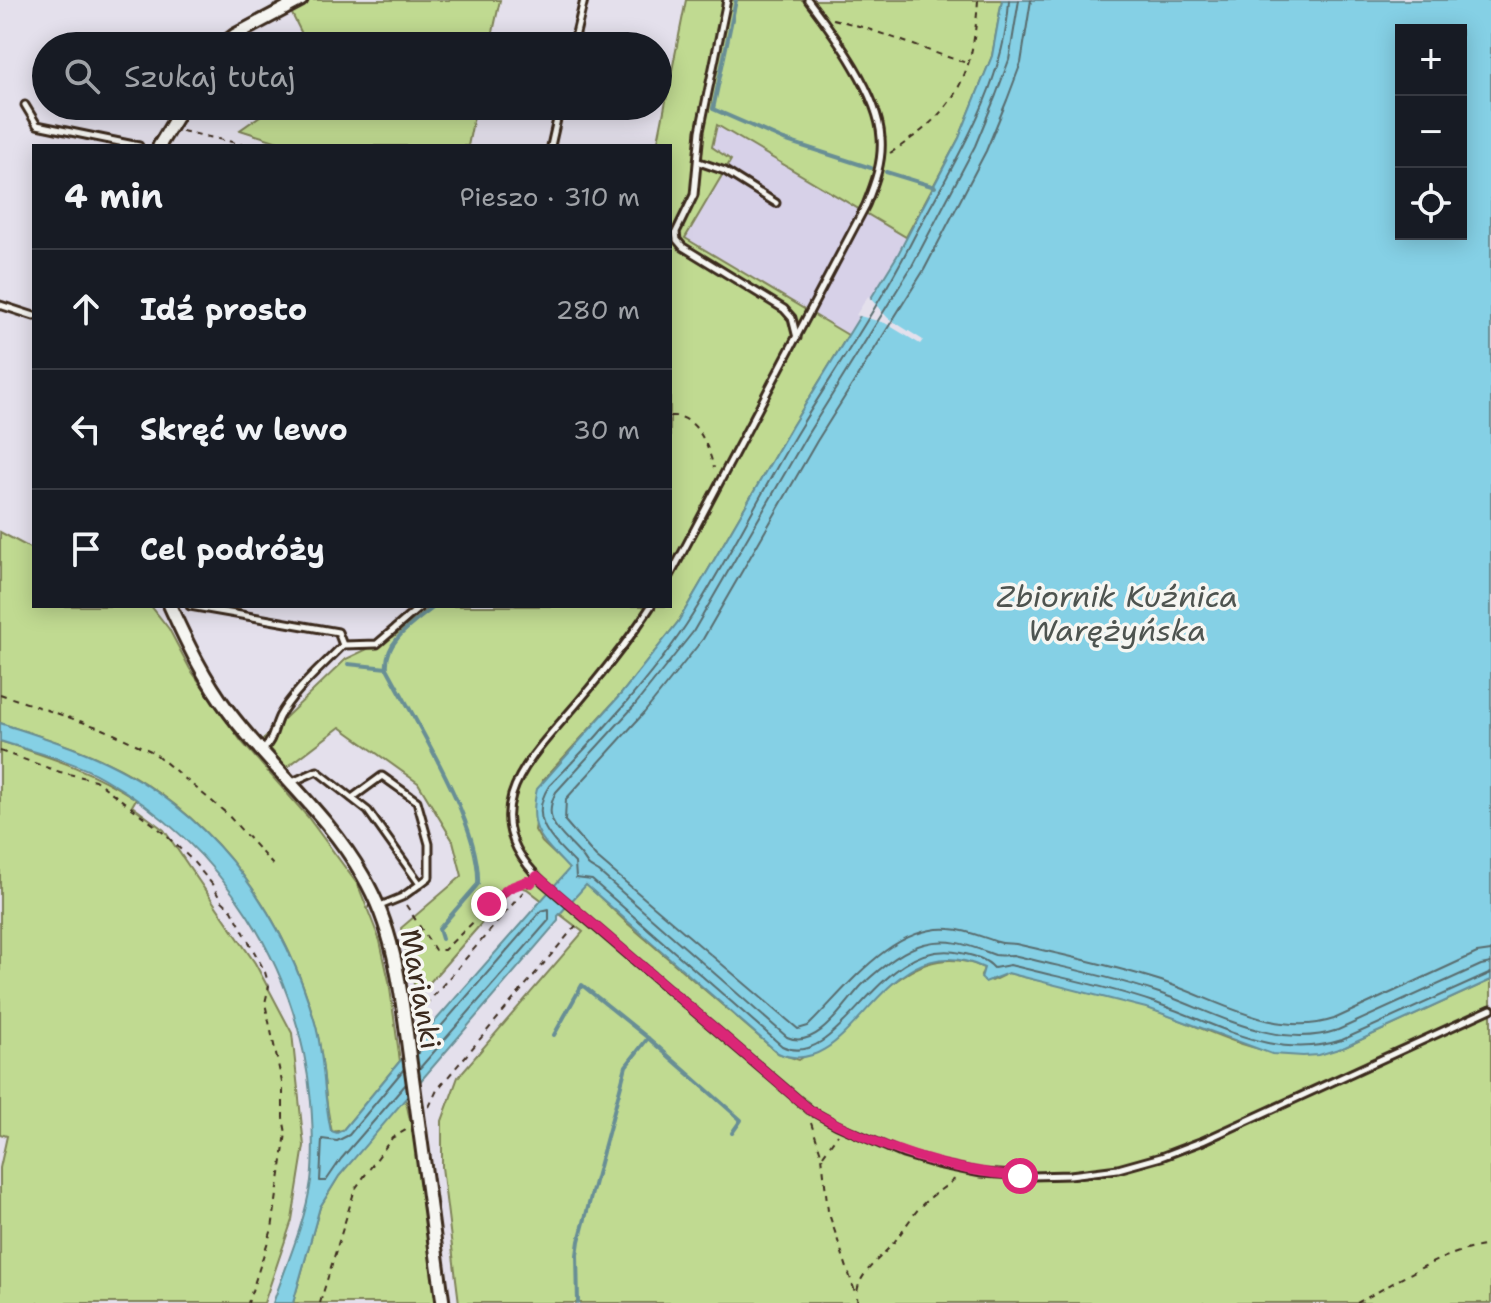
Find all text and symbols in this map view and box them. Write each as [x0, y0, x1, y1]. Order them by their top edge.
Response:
map controls [1395, 24, 1467, 240]
button: + [1395, 24, 1467, 96]
search box [32, 32, 672, 120]
icon: search [60, 54, 104, 98]
text: Szukaj tutaj [124, 56, 296, 97]
button: − [1395, 96, 1467, 168]
button: locate [1395, 168, 1467, 240]
text: 4 min [64, 173, 163, 219]
text: Pieszo · 310 m [459, 179, 640, 214]
icon: ahead [64, 287, 108, 331]
text: Idź prosto [140, 289, 307, 330]
text: 280 m [555, 292, 640, 327]
icon: left [64, 407, 108, 451]
text: Skręć w lewo [140, 409, 348, 450]
text: 30 m [573, 412, 640, 447]
icon: arrive [64, 527, 108, 571]
text: Cel podróży [140, 529, 325, 570]
water label: Zbiornik Kuźnica Warężyńska [996, 576, 1238, 651]
route end [471, 886, 507, 922]
street label: Marianki [392, 926, 450, 1052]
route start [1002, 1158, 1038, 1194]

